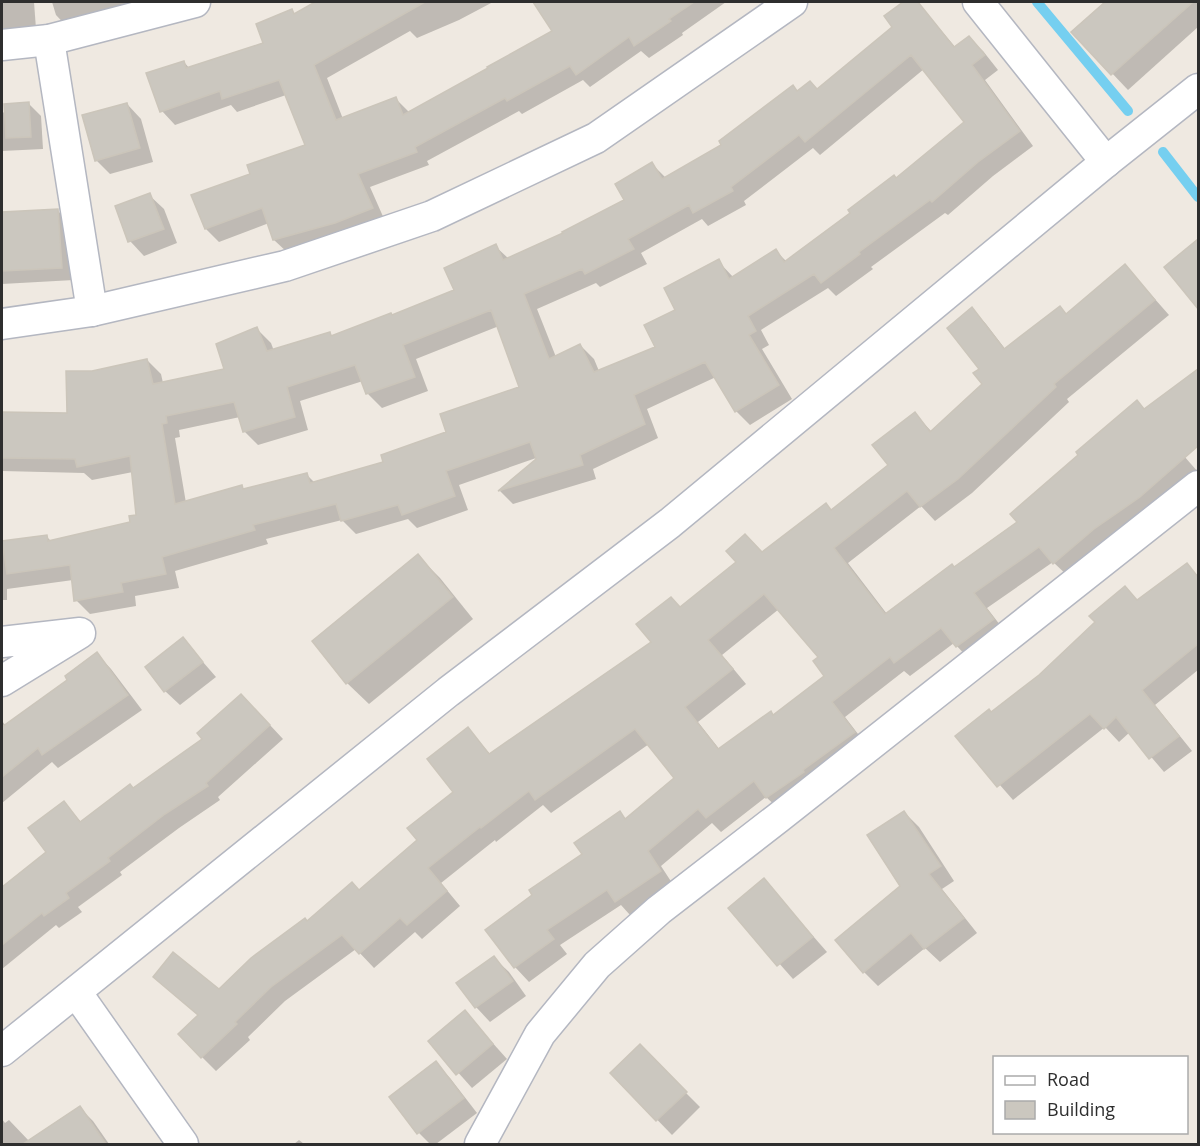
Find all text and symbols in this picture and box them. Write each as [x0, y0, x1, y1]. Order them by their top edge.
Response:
legend [993, 1056, 1188, 1134]
text: Road [1047, 1067, 1090, 1091]
text: Building [1047, 1097, 1115, 1121]

